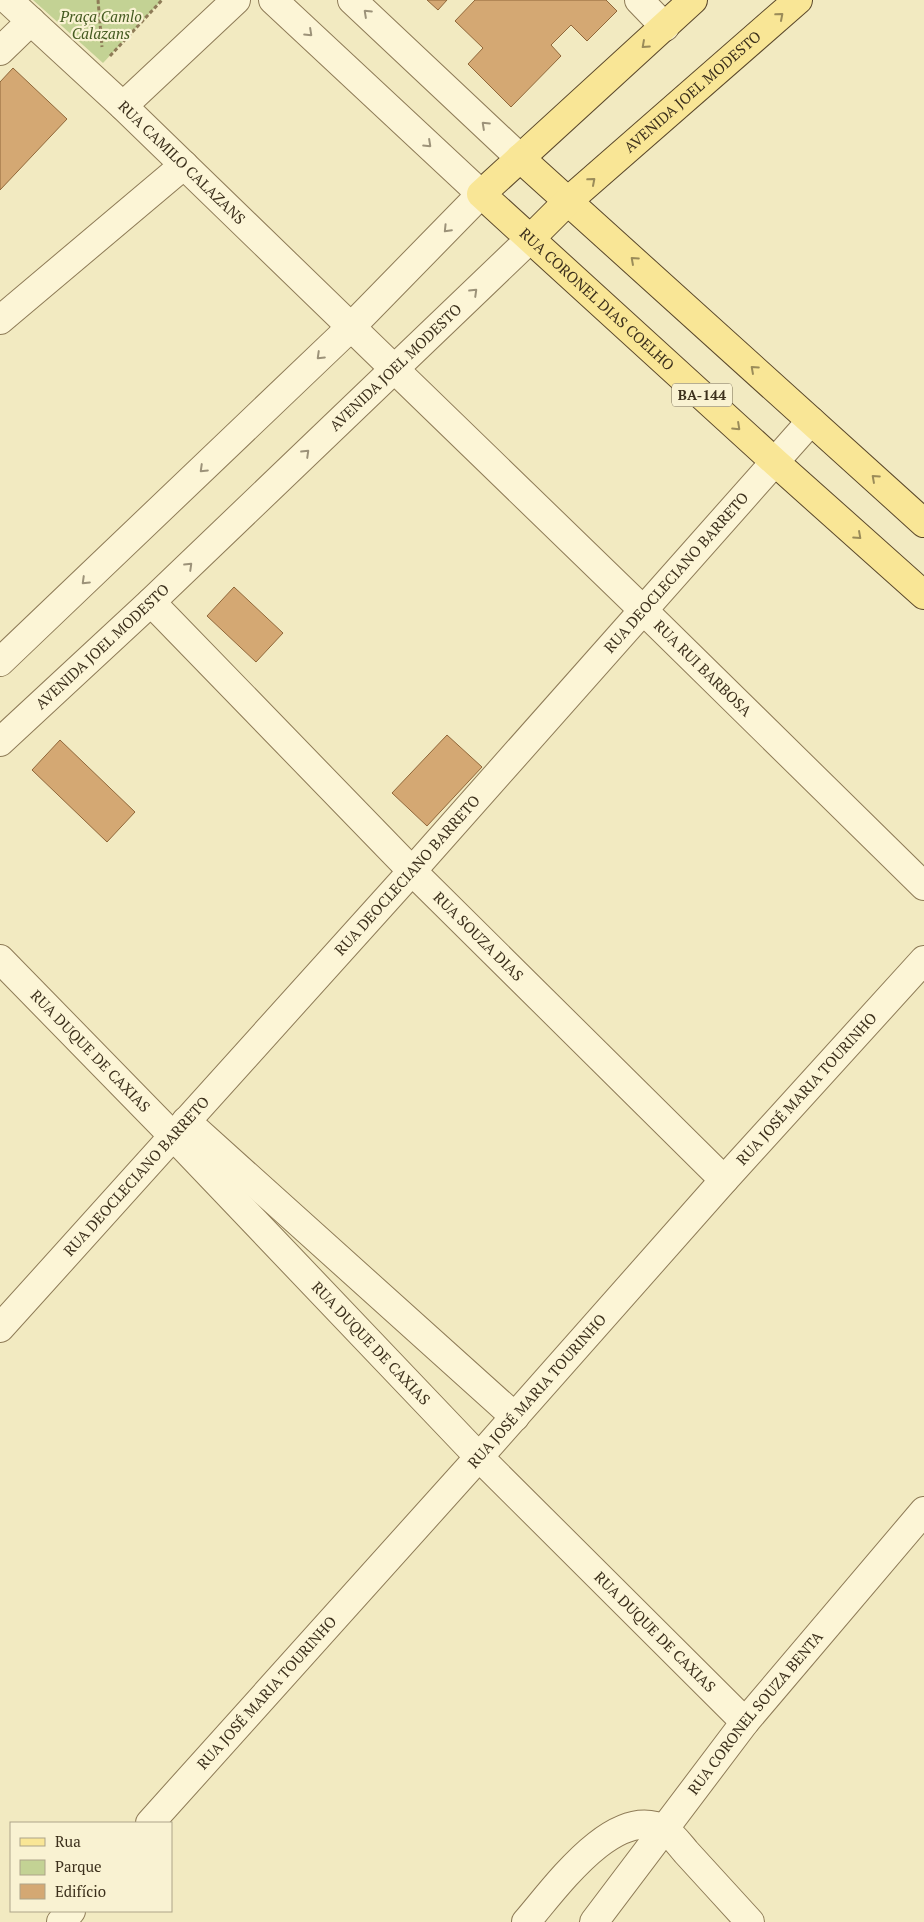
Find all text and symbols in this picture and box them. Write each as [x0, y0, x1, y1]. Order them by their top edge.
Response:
park label: Praça Camlo Calazans [59, 6, 142, 43]
one-way arrow [363, 10, 372, 19]
one-way arrow [774, 13, 783, 22]
street label: AVENIDA JOEL MODESTO [619, 26, 765, 157]
one-way arrow [303, 27, 312, 36]
one-way arrow [641, 39, 650, 48]
street label: RUA CAMILO CALAZANS [114, 96, 250, 228]
one-way arrow [481, 122, 490, 131]
one-way arrow [422, 138, 431, 147]
one-way arrow [586, 177, 595, 186]
one-way arrow [444, 223, 453, 232]
street label: RUA CORONEL DIAS COELHO [516, 223, 679, 374]
one-way arrow [631, 257, 640, 266]
one-way arrow [468, 289, 477, 298]
street label: AVENIDA JOEL MODESTO [325, 299, 466, 435]
one-way arrow [317, 351, 326, 360]
one-way arrow [751, 366, 760, 375]
road number: BA-144 [672, 384, 732, 406]
one-way arrow [732, 421, 741, 430]
one-way arrow [301, 450, 310, 459]
one-way arrow [199, 463, 208, 472]
one-way arrow [871, 475, 880, 484]
street label: RUA DEOCLECIANO BARRETO [599, 487, 752, 657]
one-way arrow [852, 530, 861, 539]
one-way arrow [184, 563, 193, 572]
one-way arrow [82, 575, 91, 584]
street label: AVENIDA JOEL MODESTO [31, 579, 173, 713]
street label: RUA RUI BARBOSA [650, 615, 757, 721]
street label: RUA DEOCLECIANO BARRETO [330, 790, 484, 959]
street label: RUA SOUZA DIAS [430, 887, 528, 985]
street label: RUA DUQUE DE CAXIAS [27, 985, 155, 1116]
street label: RUA JOSÉ MARIA TOURINHO [731, 1008, 881, 1169]
street label: RUA DEOCLECIANO BARRETO [59, 1092, 213, 1260]
street label: RUA DUQUE DE CAXIAS [308, 1277, 435, 1409]
street label: RUA JOSÉ MARIA TOURINHO [463, 1309, 610, 1472]
street label: RUA DUQUE DE CAXIAS [590, 1567, 720, 1696]
street label: RUA JOSÉ MARIA TOURINHO [192, 1611, 340, 1773]
street label: RUA CORONEL SOUZA BENTA [683, 1626, 827, 1798]
legend [10, 1822, 172, 1912]
text: Rua [55, 1831, 81, 1851]
text: Parque [55, 1856, 102, 1876]
text: Edifício [55, 1881, 106, 1901]

